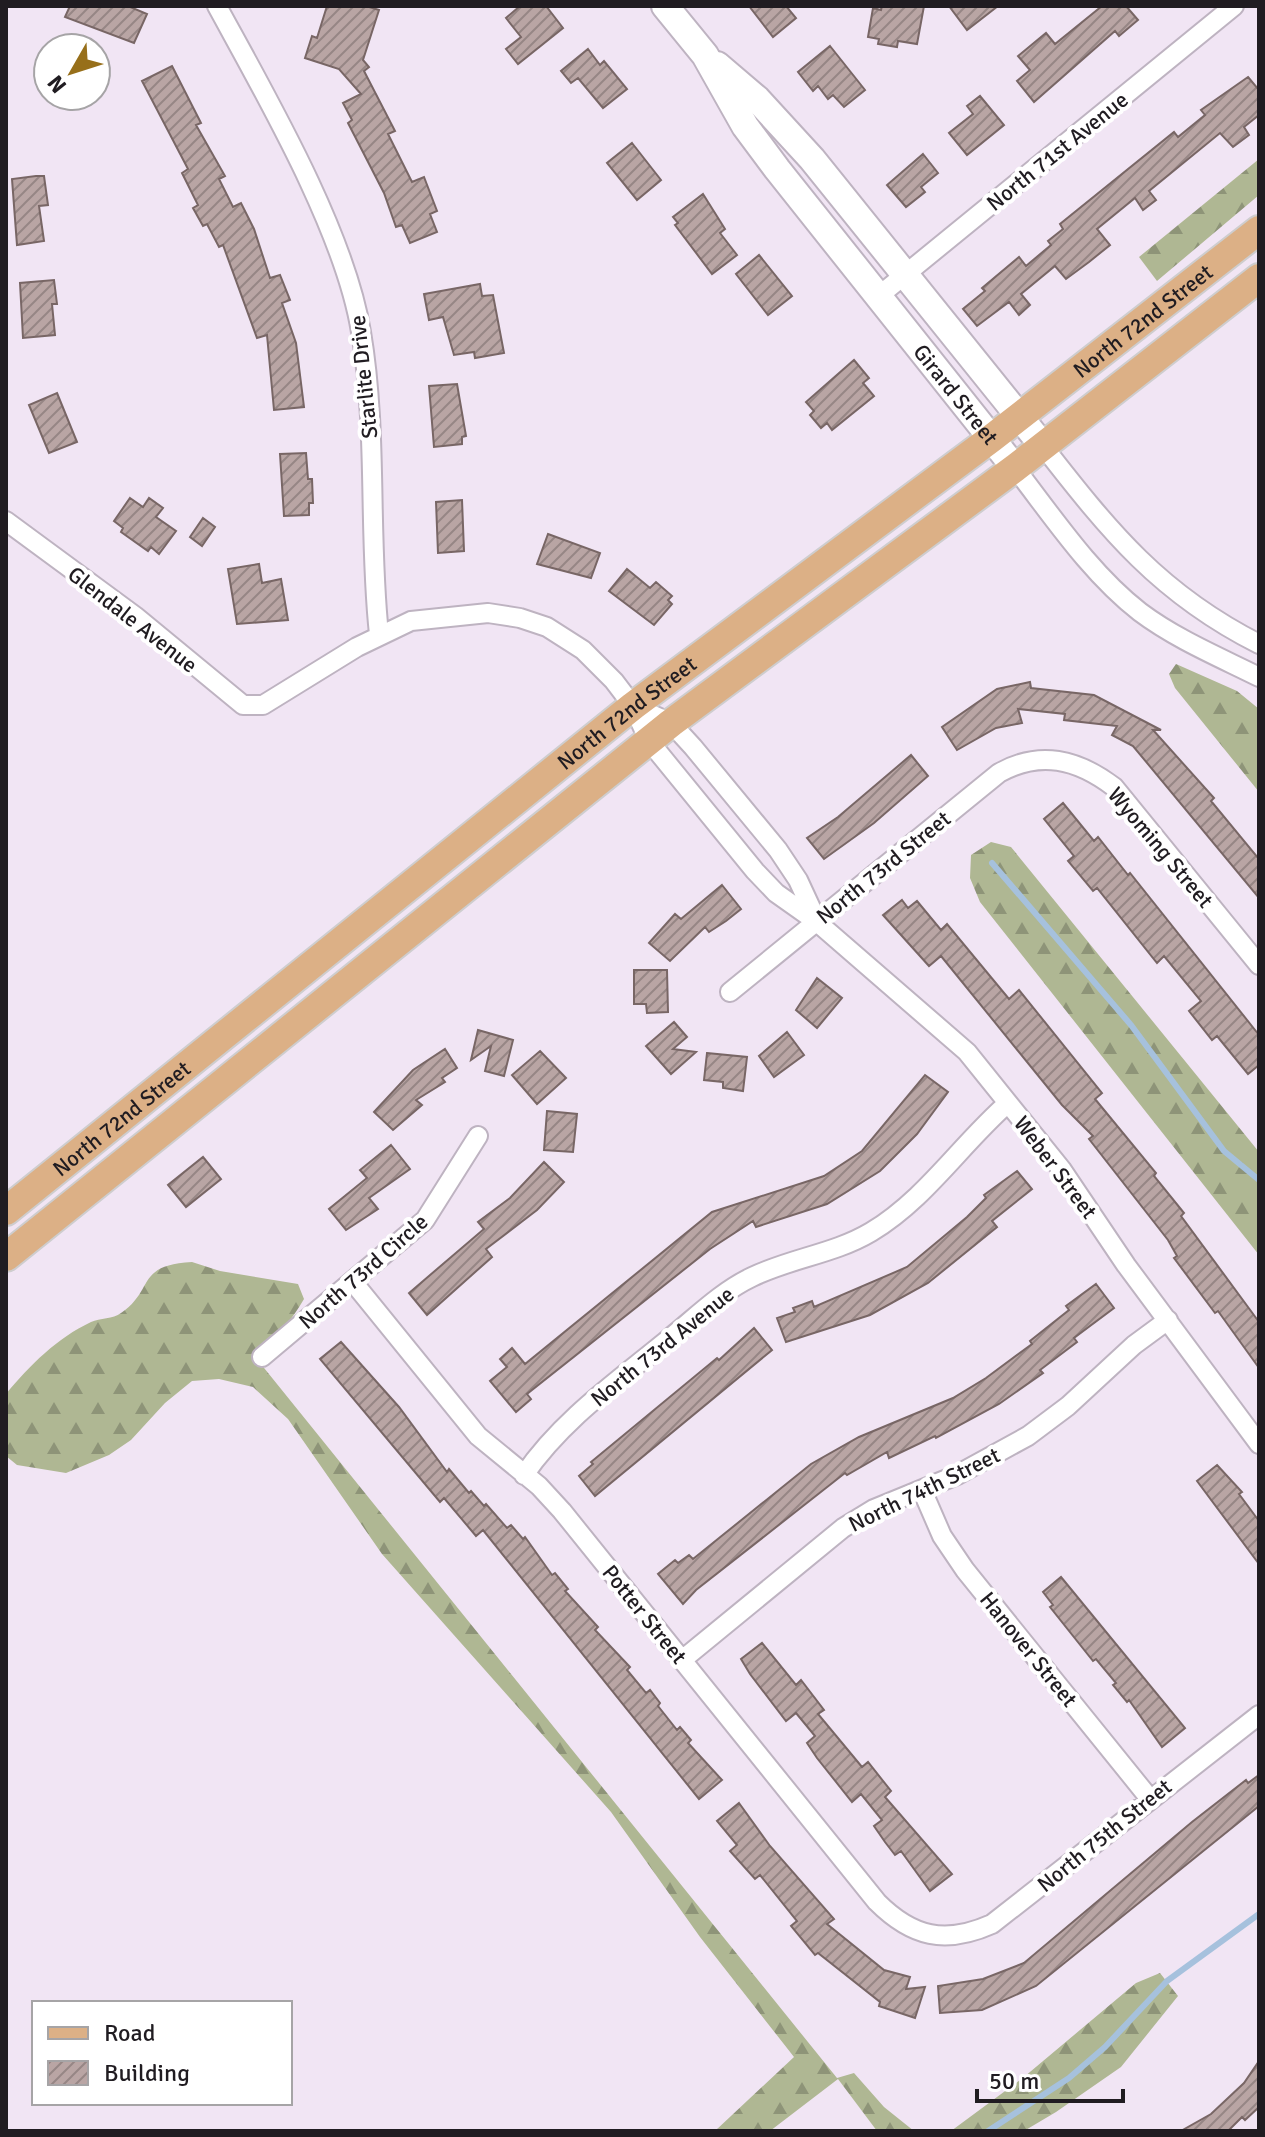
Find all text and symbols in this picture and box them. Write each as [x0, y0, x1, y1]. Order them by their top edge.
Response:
north arrow [32, 32, 112, 112]
text: N [42, 70, 72, 99]
street label: North 71st Avenue [981, 86, 1134, 217]
street label: North 72nd Street [1068, 258, 1218, 384]
street label: Starlite Drive [344, 314, 383, 440]
street label: Girard Street [908, 339, 1004, 450]
street label: Glendale Avenue [62, 560, 203, 678]
street label: North 72nd Street [552, 650, 702, 776]
street label: Wyoming Street [1102, 781, 1219, 913]
street label: North 73rd Street [811, 805, 956, 930]
street label: North 72nd Street [47, 1055, 196, 1182]
street label: Weber Street [1008, 1111, 1103, 1224]
street label: North 73rd Circle [293, 1208, 433, 1335]
street label: North 73rd Avenue [585, 1280, 739, 1412]
street label: North 74th Street [844, 1441, 1005, 1538]
street label: Potter Street [596, 1559, 693, 1670]
street label: Hanover Street [974, 1586, 1083, 1713]
street label: North 75th Street [1032, 1773, 1177, 1898]
legend [32, 2001, 292, 2105]
text: Road [104, 2018, 155, 2048]
scale bar [977, 2053, 1123, 2103]
text: Building [104, 2058, 190, 2088]
text: 50 m [989, 2066, 1039, 2096]

